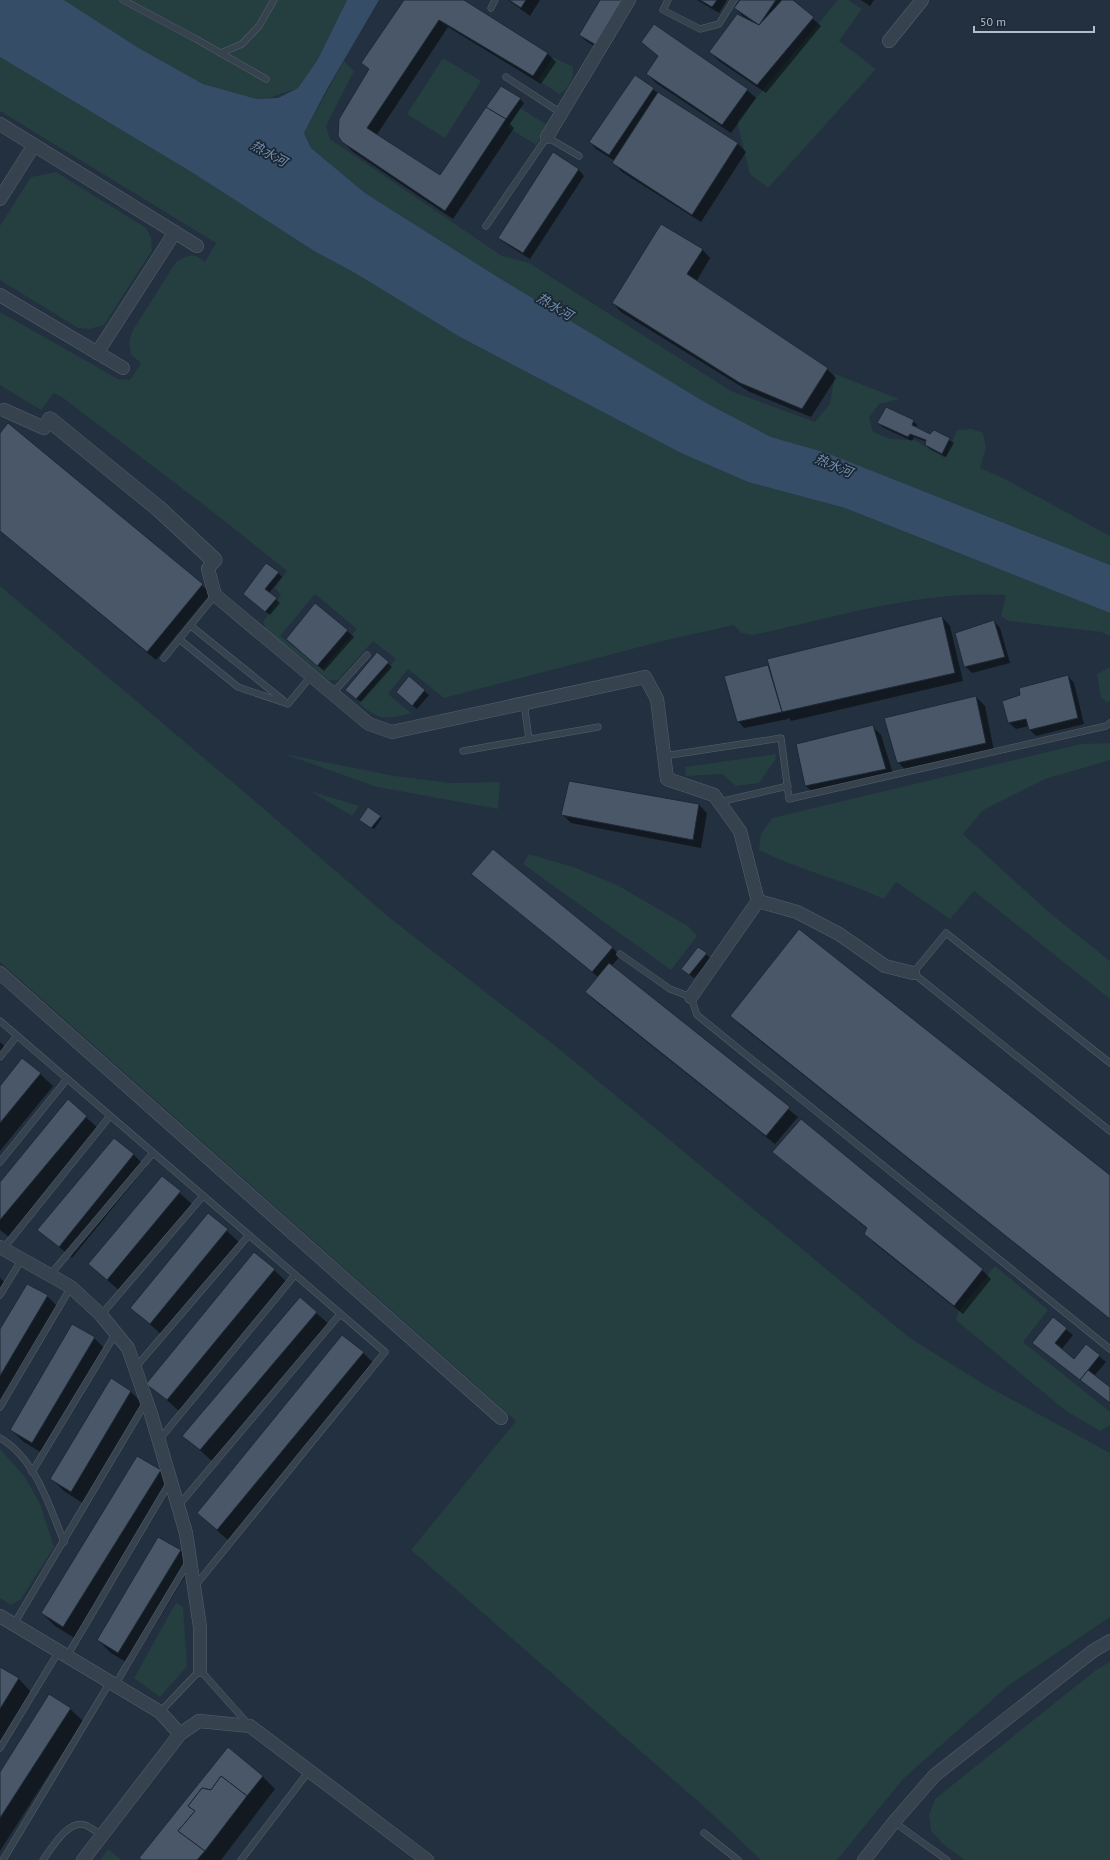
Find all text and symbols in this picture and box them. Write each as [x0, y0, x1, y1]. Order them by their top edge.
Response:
scale bar [974, 8, 1094, 34]
text: 50 m [980, 14, 1006, 29]
water label: 热水河 [248, 137, 293, 172]
water label: 热水河 [534, 289, 578, 325]
water label: 热水河 [813, 450, 858, 482]

